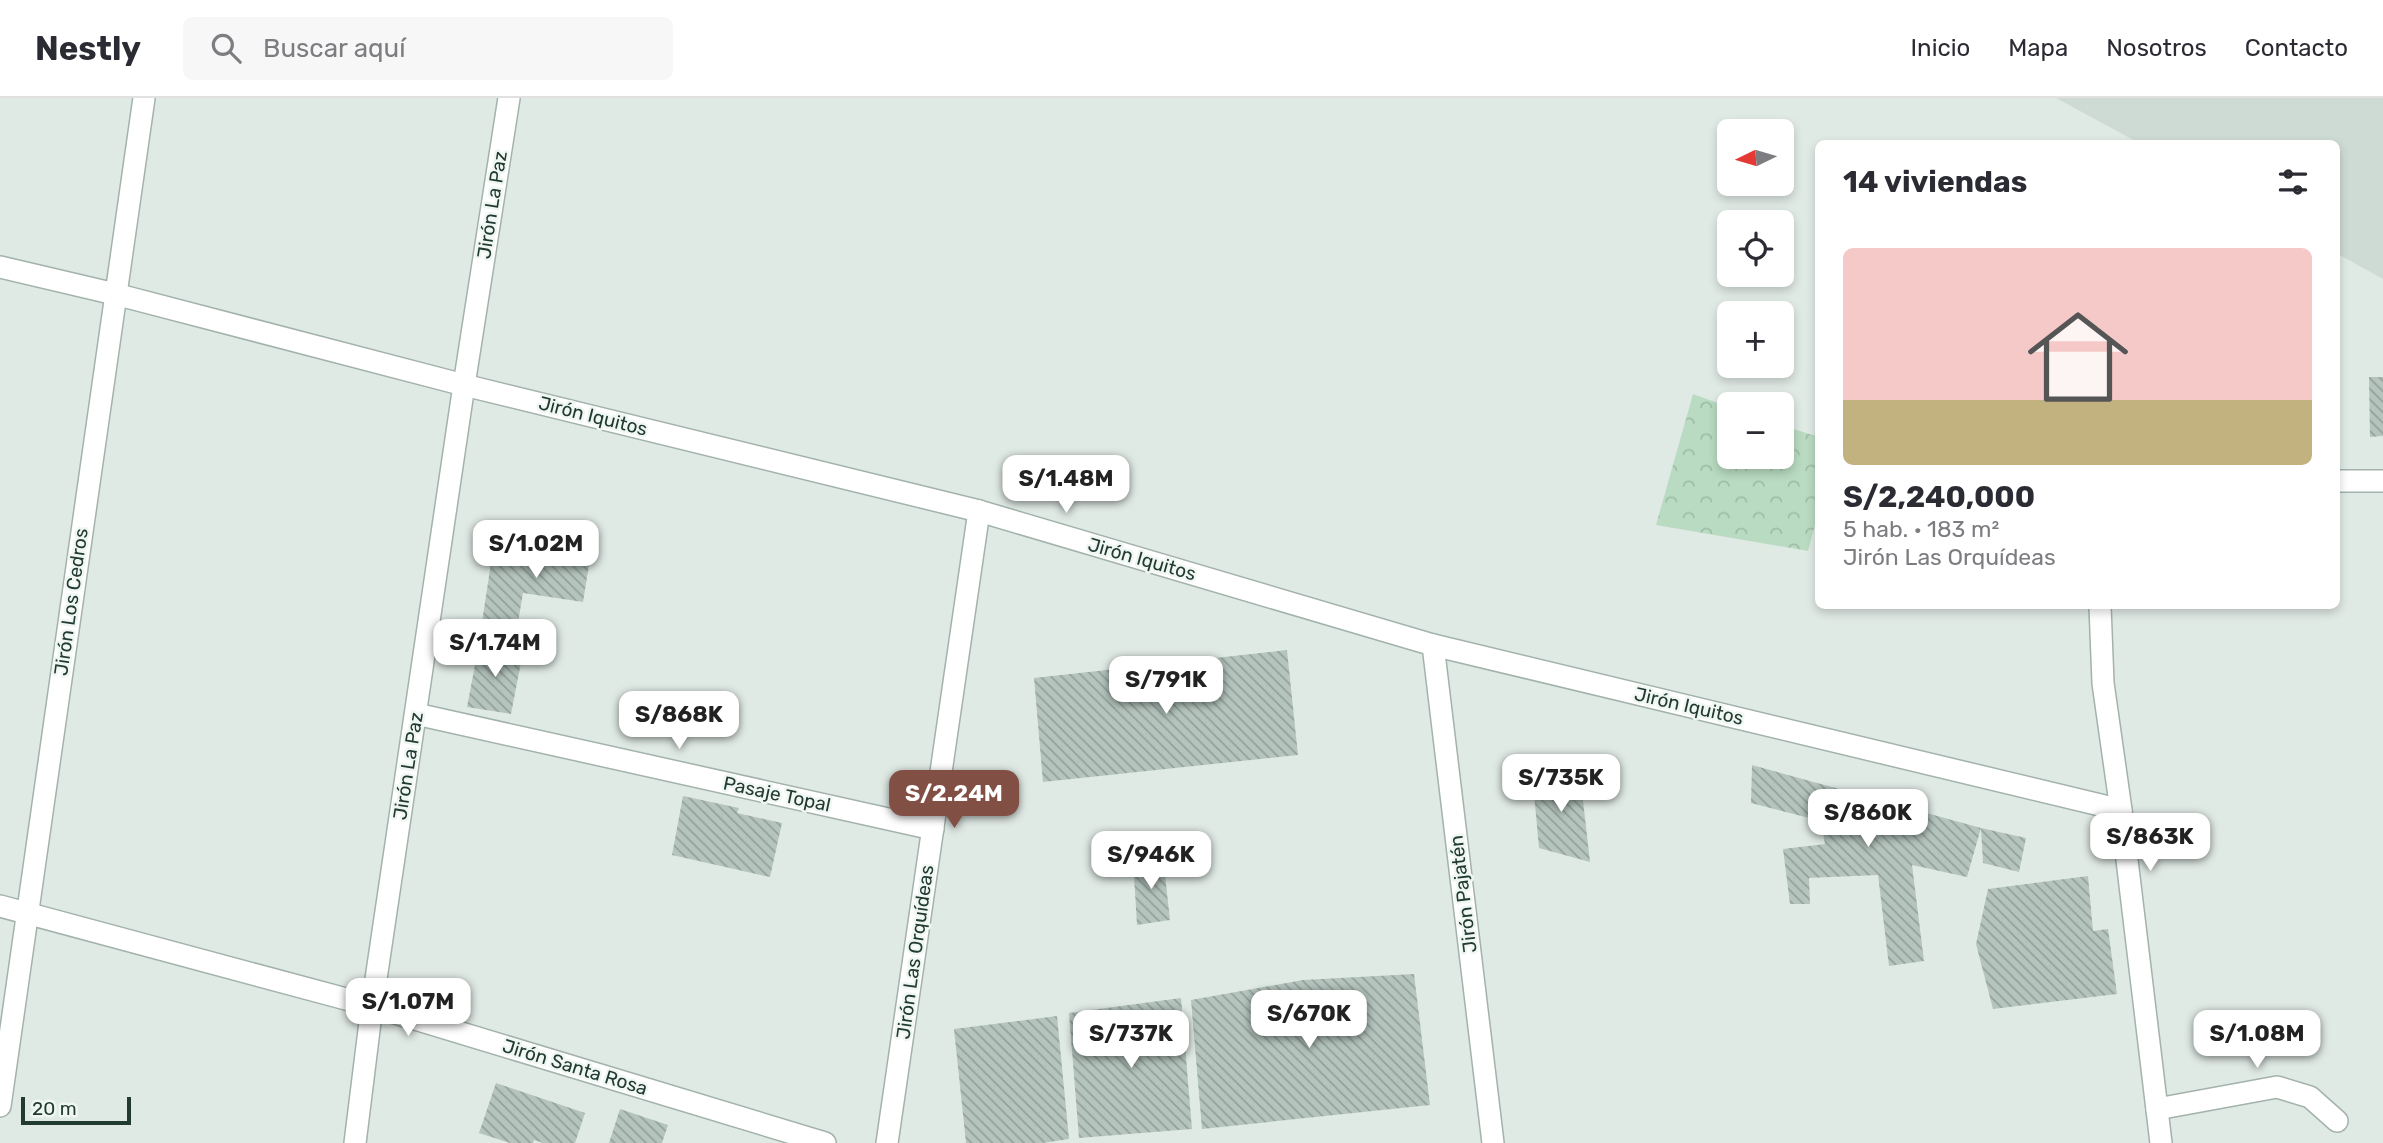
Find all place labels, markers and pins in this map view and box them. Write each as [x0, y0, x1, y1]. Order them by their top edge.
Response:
pin: S/1.48M [1001, 456, 1131, 515]
pin: S/1.02M [471, 520, 601, 580]
pin: S/1.74M [430, 620, 560, 679]
pin: S/791K [1109, 656, 1223, 716]
pin: S/868K [622, 692, 736, 751]
pin: S/735K [1504, 754, 1618, 814]
pin: S/2.24M [889, 770, 1019, 830]
pin: S/860K [1811, 790, 1925, 849]
pin: S/863K [2093, 814, 2207, 873]
pin: S/946K [1094, 832, 1208, 891]
pin: S/1.07M [343, 978, 473, 1038]
pin: S/670K [1252, 990, 1366, 1050]
pin: S/737K [1074, 1010, 1188, 1070]
pin: S/1.08M [2192, 1010, 2322, 1070]

